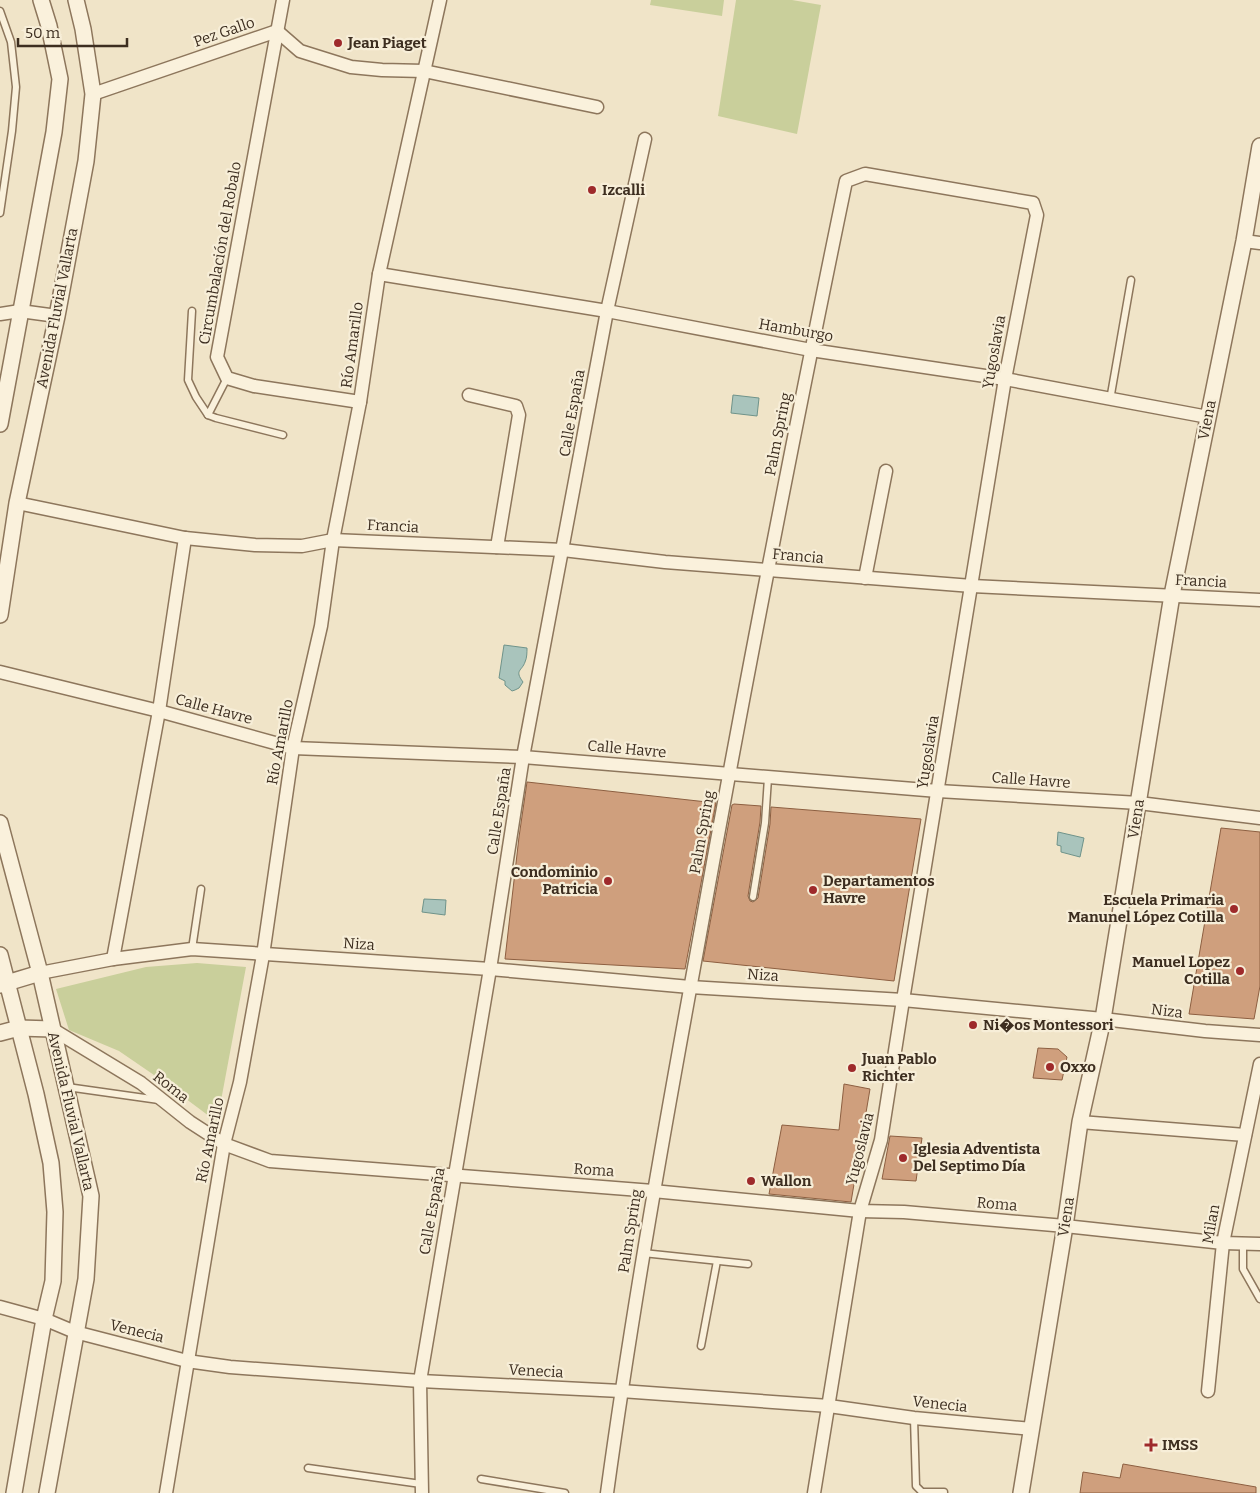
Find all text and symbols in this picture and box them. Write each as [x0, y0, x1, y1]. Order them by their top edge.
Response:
street label: Pez Gallo [191, 13, 257, 51]
scale bar [18, 15, 126, 47]
text: 50 m [25, 24, 61, 42]
place label: Jean Piaget [347, 34, 427, 52]
marker: Jean Piaget [332, 37, 344, 49]
street label: Circumbalación del Robalo [195, 160, 245, 346]
place label: Izcalli [602, 181, 645, 199]
marker: Izcalli [586, 184, 598, 196]
street label: Avenida Fluvial Vallarta [33, 226, 81, 390]
street label: Río Amarillo [337, 301, 367, 389]
street label: Yugoslavia [979, 314, 1009, 390]
street label: Hamburgo [757, 315, 835, 345]
street label: Calle España [555, 368, 589, 458]
street label: Palm Spring [761, 391, 795, 477]
street label: Viena [1194, 399, 1220, 441]
street label: Francia [367, 516, 419, 536]
street label: Francia [771, 545, 825, 567]
street label: Francia [1175, 571, 1227, 591]
street label: Calle Havre [173, 690, 255, 728]
street label: Río Amarillo [263, 698, 297, 786]
street label: Yugoslavia [913, 714, 943, 790]
street label: Calle Havre [587, 737, 667, 761]
street label: Calle España [483, 766, 515, 856]
street label: Calle Havre [991, 768, 1071, 792]
street label: Palm Spring [686, 789, 718, 875]
street label: Viena [1124, 798, 1148, 840]
place label: Condominio Patricia [511, 863, 599, 898]
place label: Departamentos Havre [823, 872, 935, 907]
marker: Condominio Patricia [602, 875, 614, 887]
marker: Departamentos Havre [807, 884, 819, 896]
place label: Escuela Primaria Manunel López Cotilla [1068, 891, 1225, 926]
marker: Escuela Primaria Manunel López Cotilla [1228, 903, 1240, 915]
street label: Niza [343, 934, 375, 954]
place label: Manuel Lopez Cotilla [1132, 953, 1231, 988]
street label: Niza [747, 965, 779, 985]
marker: Manuel Lopez Cotilla [1234, 965, 1246, 977]
street label: Niza [1150, 1000, 1184, 1022]
place label: Ni�os Montessori [983, 1016, 1114, 1034]
marker: Ni�os Montessori [967, 1019, 979, 1031]
street label: Avenida Fluvial Vallarta [44, 1030, 98, 1192]
place label: Juan Pablo Richter [861, 1050, 937, 1085]
place label: Oxxo [1060, 1058, 1096, 1076]
marker: Oxxo [1044, 1061, 1056, 1073]
marker: Juan Pablo Richter [846, 1062, 858, 1074]
street label: Roma [149, 1067, 193, 1107]
street label: Río Amarillo [192, 1096, 228, 1184]
street label: Yugoslavia [842, 1111, 878, 1187]
place label: Iglesia Adventista Del Septimo Día [913, 1140, 1041, 1175]
marker: Iglesia Adventista Del Septimo Día [897, 1152, 909, 1164]
street label: Roma [573, 1160, 615, 1180]
street label: Calle España [415, 1166, 449, 1256]
place label: Wallon [761, 1172, 812, 1190]
marker: Wallon [745, 1175, 757, 1187]
street label: Palm Spring [614, 1188, 646, 1274]
street label: Roma [976, 1193, 1018, 1215]
street label: Viena [1054, 1196, 1078, 1238]
street label: Milan [1199, 1202, 1223, 1245]
street label: Venecia [108, 1316, 166, 1346]
street label: Venecia [508, 1361, 564, 1381]
street label: Venecia [912, 1392, 968, 1416]
place label: IMSS [1162, 1436, 1198, 1454]
marker: IMSS [1144, 1438, 1158, 1452]

